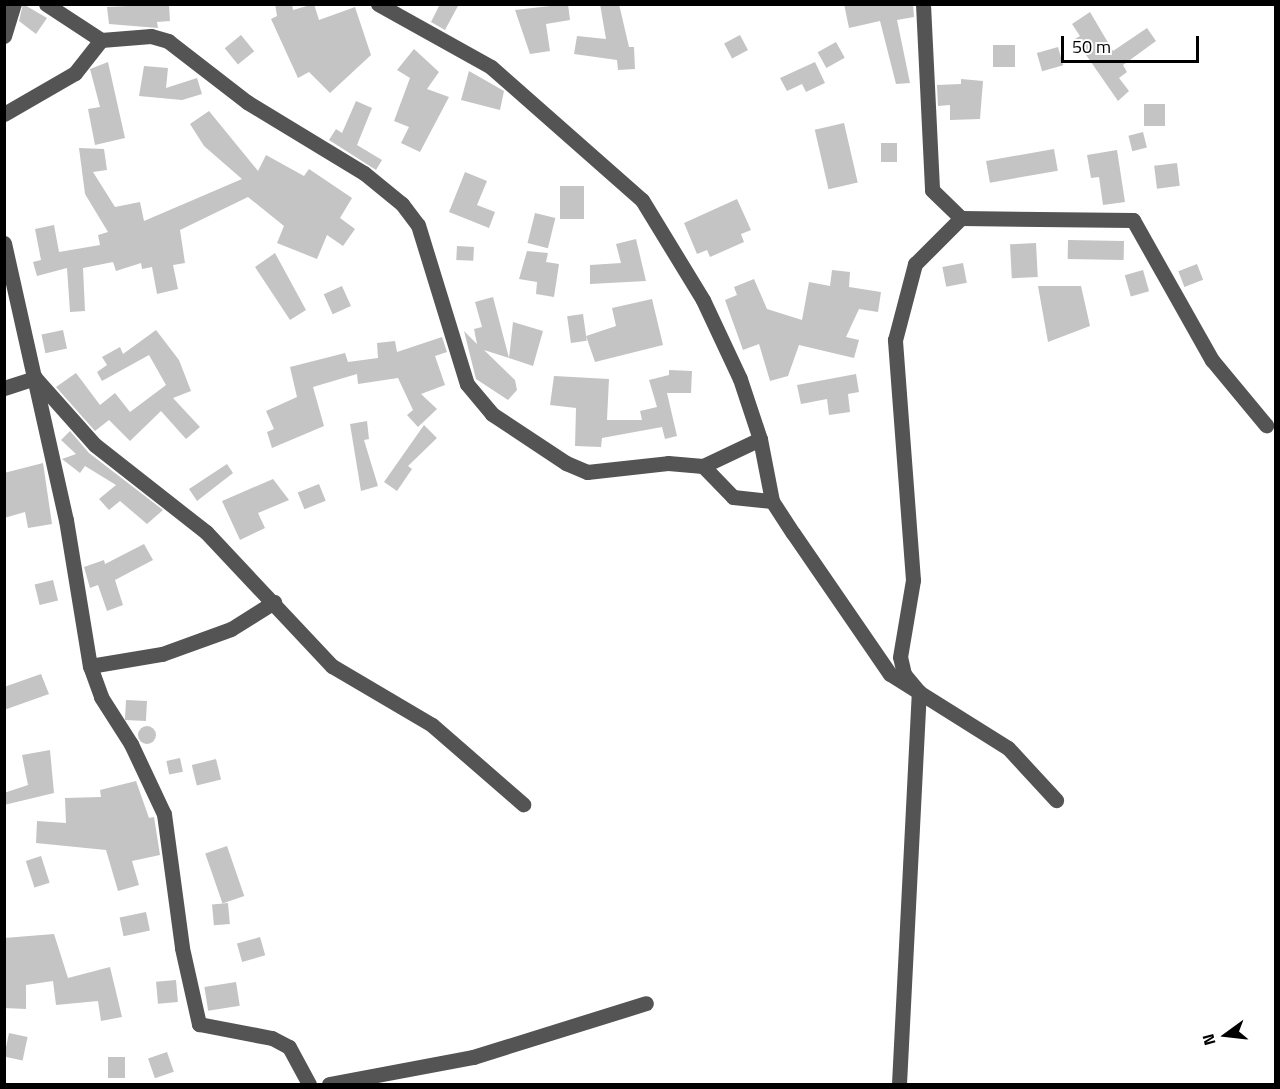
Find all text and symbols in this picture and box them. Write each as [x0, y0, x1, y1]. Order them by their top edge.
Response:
scale bar [1064, 24, 1202, 62]
text: 50 m [1072, 33, 1111, 60]
north arrow [1196, 1005, 1256, 1065]
text: N [1196, 1031, 1222, 1048]

